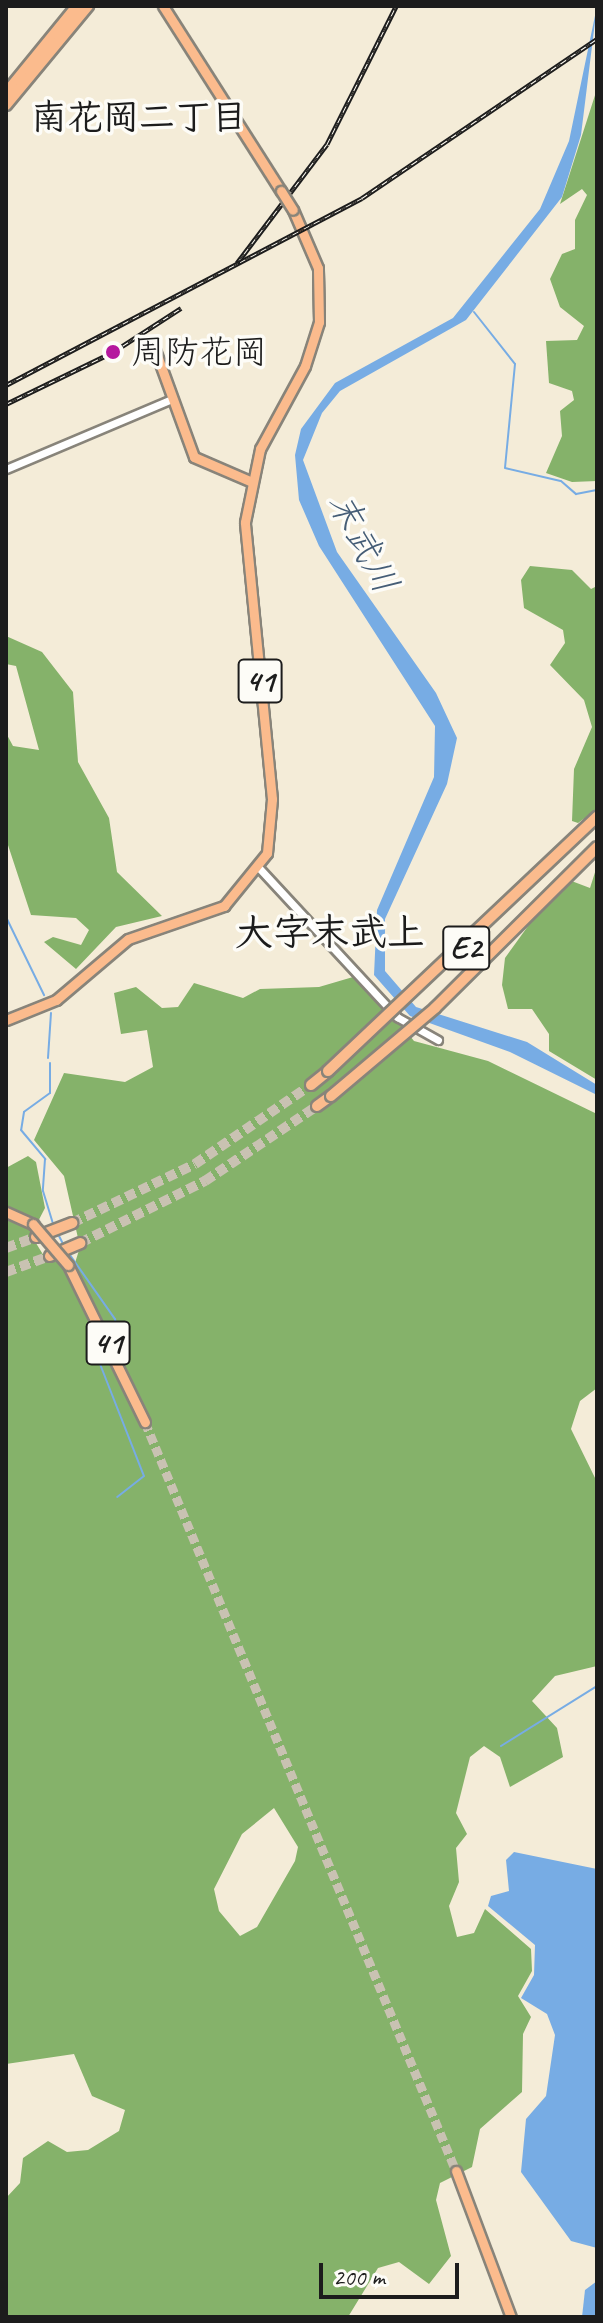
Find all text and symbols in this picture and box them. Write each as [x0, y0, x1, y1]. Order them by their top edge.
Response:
district label: 南花岡二丁目 [31, 96, 247, 140]
place label: 周防花岡 [131, 332, 267, 372]
marker: 周防花岡 [102, 341, 124, 363]
water label: 末武川 [319, 485, 407, 601]
road number: 41 [236, 653, 284, 709]
district label: 大字末武上 [235, 910, 425, 956]
road number: E2 [442, 920, 490, 976]
road number: 41 [84, 1315, 132, 1371]
scale bar [323, 2247, 463, 2297]
text: 200 m [333, 2262, 385, 2292]

